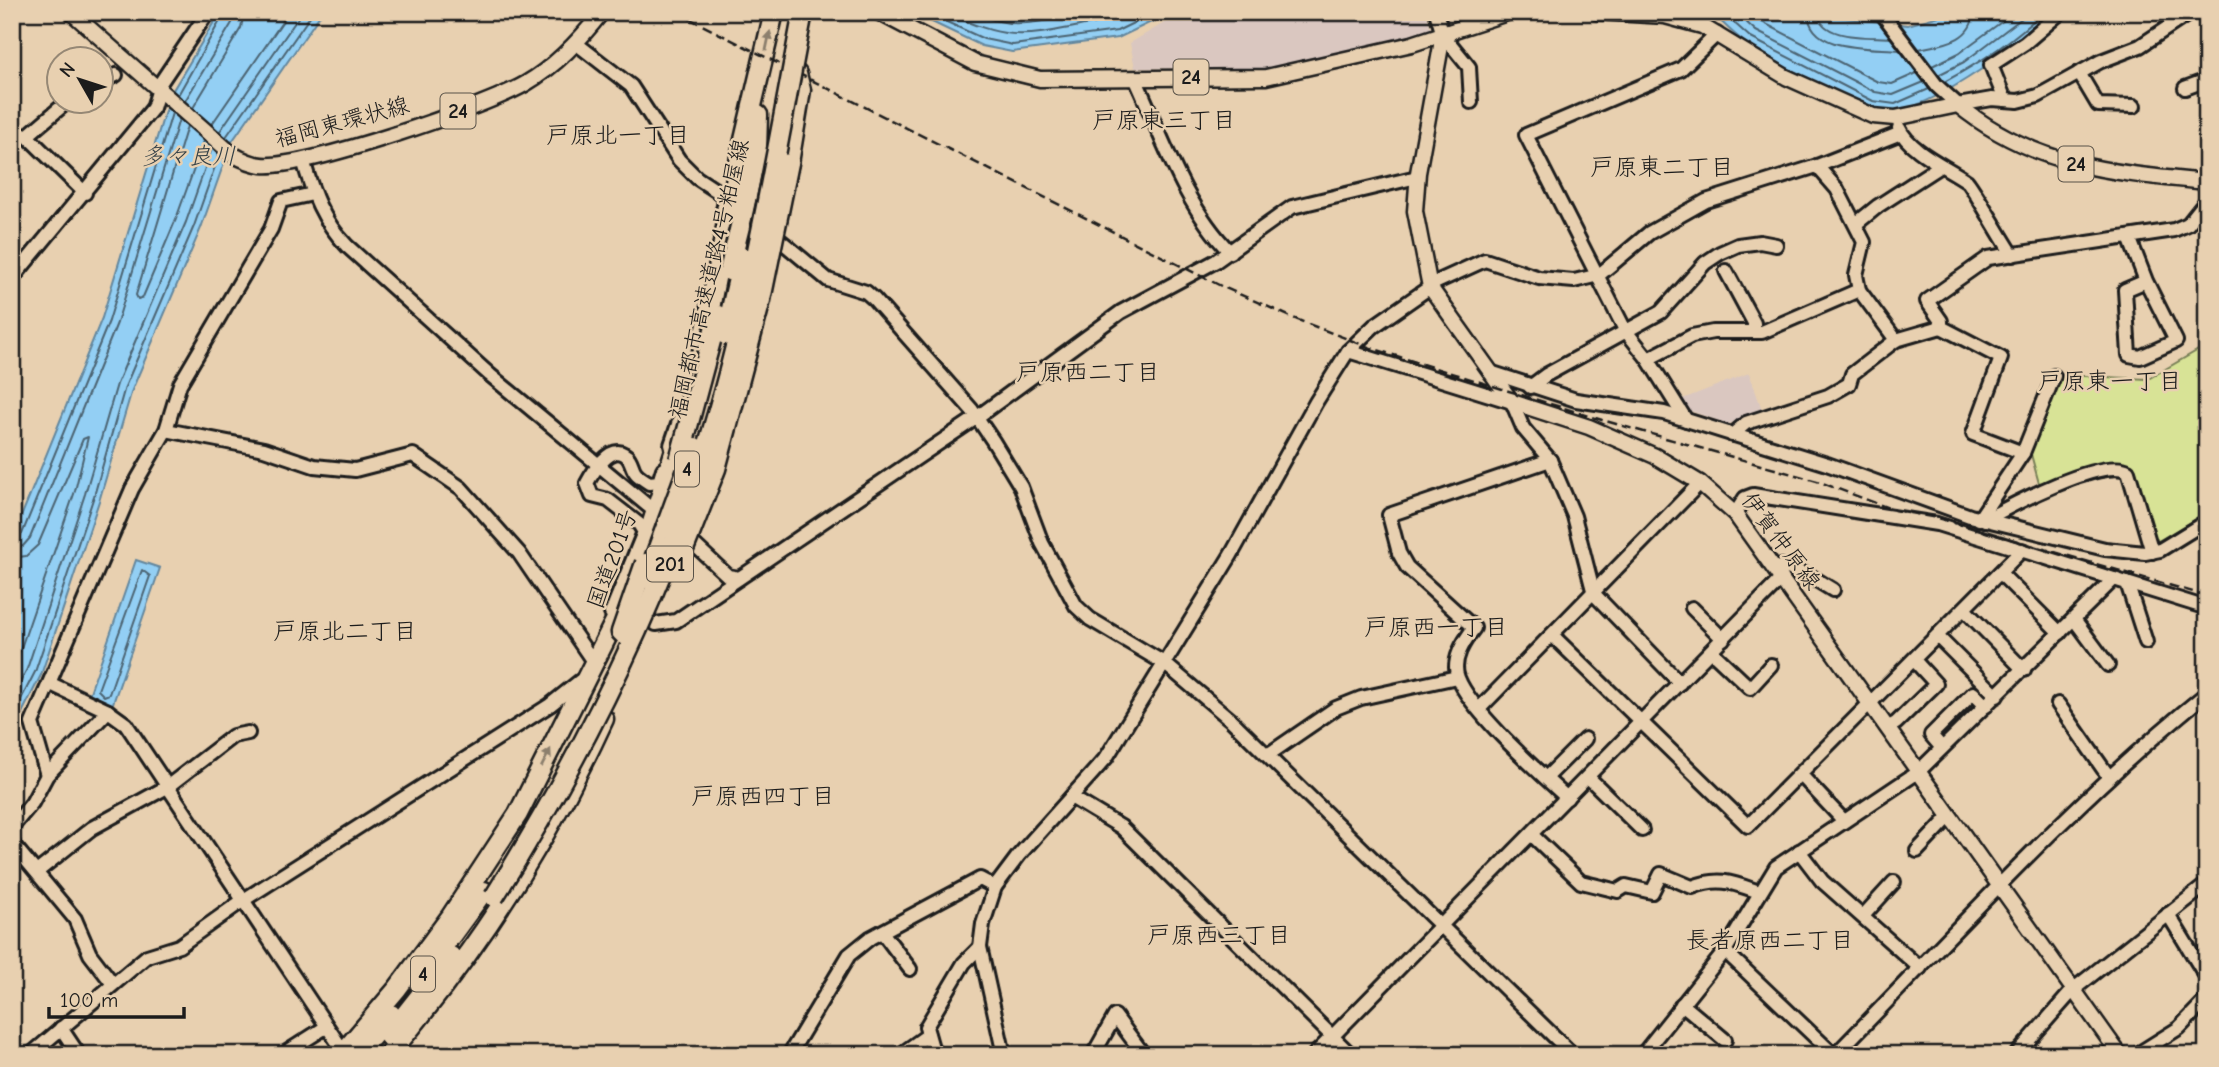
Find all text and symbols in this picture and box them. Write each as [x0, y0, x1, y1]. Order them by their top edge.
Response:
one-way arrow [762, 30, 773, 52]
north arrow [46, 46, 116, 116]
text: N [55, 58, 80, 82]
road number: 24 [1174, 60, 1208, 94]
street label: 福岡東環状線 [272, 91, 412, 153]
road number: 24 [440, 94, 476, 128]
district label: 戸原東三丁目 [1092, 106, 1236, 134]
district label: 戸原北一丁目 [546, 121, 690, 149]
street label: 福岡都市高速道路4号粕屋線 [664, 136, 754, 422]
water label: 多々良川 [140, 142, 236, 170]
road number: 24 [2058, 146, 2094, 182]
district label: 戸原東二丁目 [1590, 153, 1734, 181]
district label: 戸原西二丁目 [1016, 358, 1160, 386]
district label: 戸原東一丁目 [2038, 367, 2182, 395]
road number: 4 [675, 452, 699, 486]
street label: 伊賀仲原線 [1736, 487, 1826, 595]
street label: 国道201号 [582, 505, 642, 613]
road number: 201 [647, 546, 693, 582]
district label: 戸原西一丁目 [1364, 613, 1508, 641]
district label: 戸原北二丁目 [273, 617, 417, 645]
one-way arrow [541, 748, 552, 768]
district label: 戸原西四丁目 [691, 782, 835, 810]
district label: 戸原西三丁目 [1147, 921, 1291, 949]
district label: 長者原西二丁目 [1686, 926, 1854, 954]
road number: 4 [411, 956, 435, 992]
scale bar [49, 976, 184, 1020]
text: 100 m [60, 988, 118, 1012]

